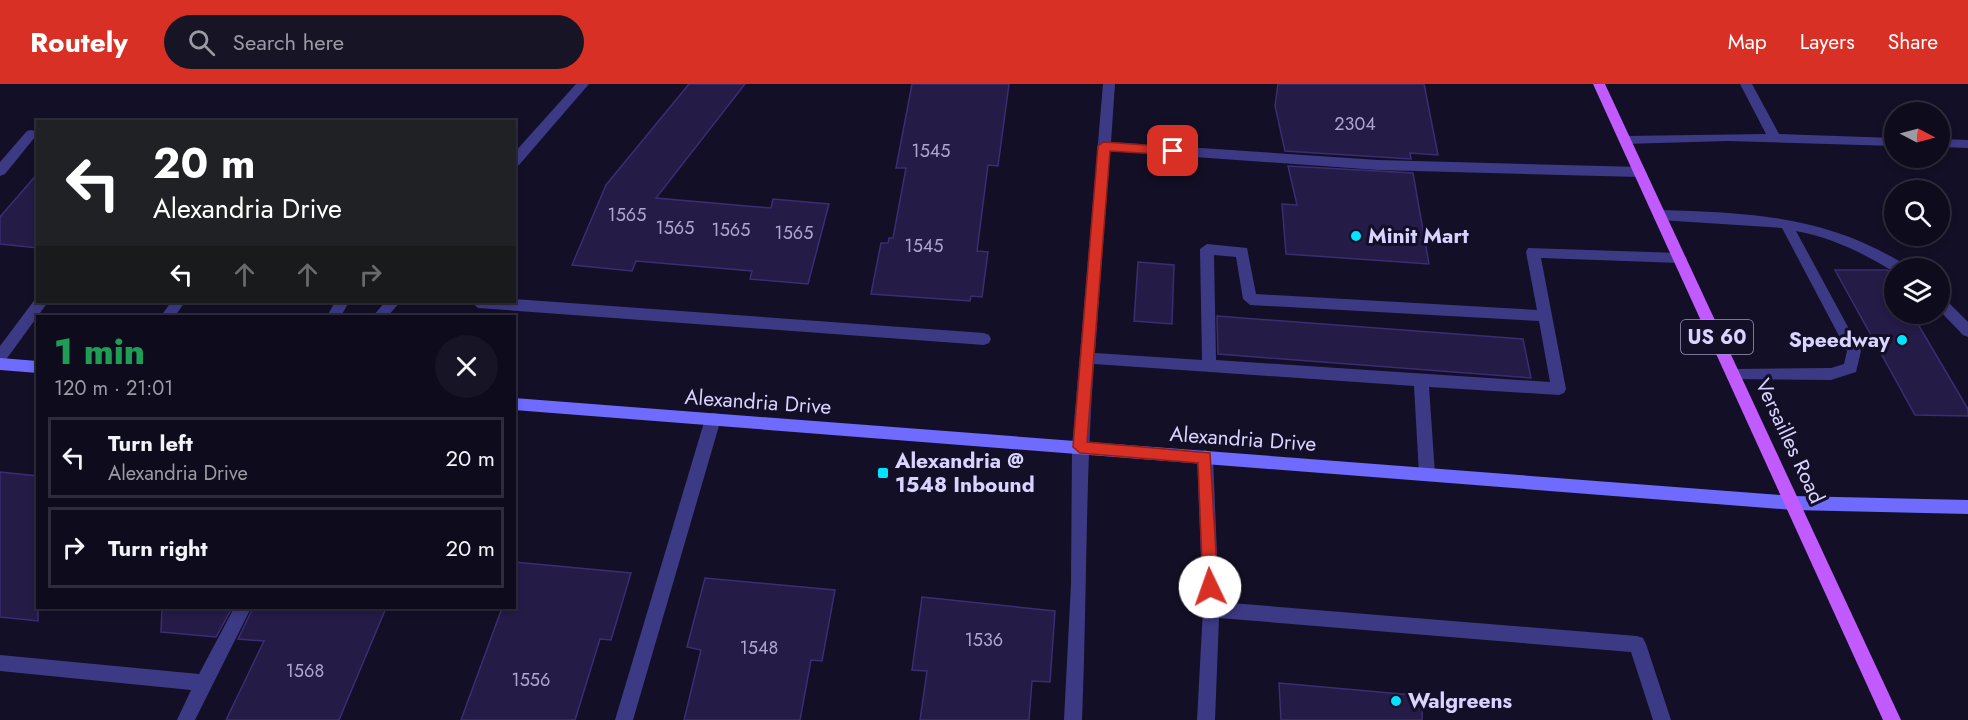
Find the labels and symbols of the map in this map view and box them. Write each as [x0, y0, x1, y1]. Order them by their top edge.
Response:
north arrow [1884, 102, 1950, 168]
house number: 2304 [1334, 111, 1376, 137]
pin [1147, 125, 1198, 176]
house number: 1545 [912, 138, 950, 164]
house number: 1565 [608, 202, 646, 228]
house number: 1565 [656, 215, 694, 241]
house number: 1565 [712, 217, 750, 243]
house number: 1565 [775, 220, 813, 246]
place label: Minit Mart [1368, 221, 1469, 251]
marker: Minit Mart [1349, 229, 1363, 243]
house number: 1545 [905, 233, 943, 259]
road number: US 60 [1681, 320, 1753, 354]
place label: Speedway [1789, 325, 1891, 355]
marker: Speedway [1895, 333, 1909, 347]
street label: Versailles Road [1748, 374, 1832, 508]
street label: Alexandria Drive [684, 382, 832, 422]
street label: Alexandria Drive [1169, 419, 1317, 459]
place label: Alexandria @ 1548 Inbound [894, 446, 1035, 500]
marker: Alexandria @ 1548 Inbound [876, 466, 890, 480]
position arrow [1178, 555, 1242, 619]
house number: 1536 [965, 627, 1003, 653]
house number: 1548 [740, 635, 778, 661]
house number: 1568 [286, 658, 324, 684]
house number: 1556 [512, 667, 550, 693]
place label: Walgreens [1408, 686, 1513, 716]
marker: Walgreens [1389, 694, 1403, 708]

